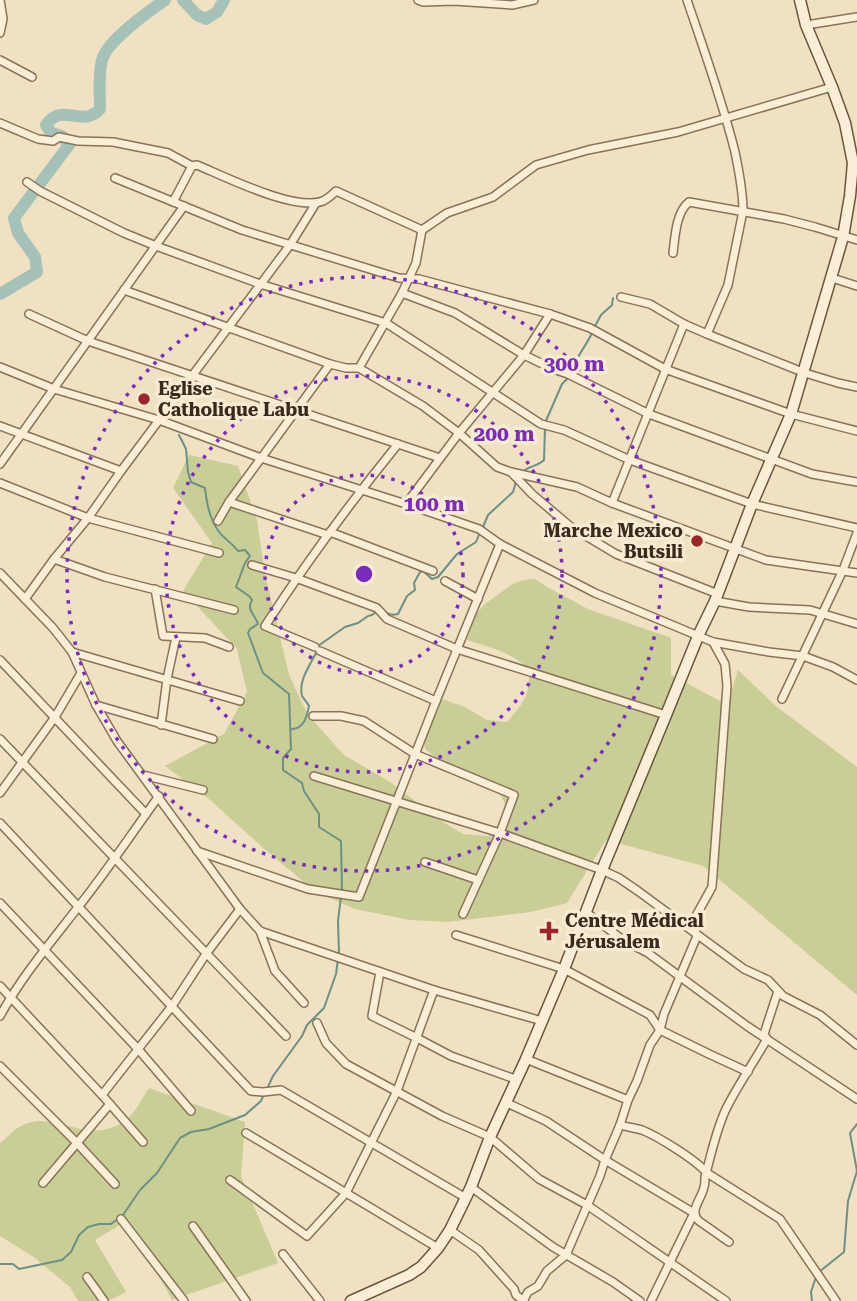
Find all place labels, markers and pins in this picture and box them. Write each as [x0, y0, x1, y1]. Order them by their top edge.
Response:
place label: Eglise Catholique Labu [158, 378, 309, 420]
marker: Eglise Catholique Labu [136, 391, 152, 407]
place label: Marche Mexico Butsili [543, 520, 683, 562]
marker: Marche Mexico Butsili [689, 533, 705, 549]
centre of rings [352, 562, 376, 586]
place label: Centre Médical Jérusalem [565, 910, 704, 952]
marker: Centre Médical Jérusalem [539, 921, 559, 941]

